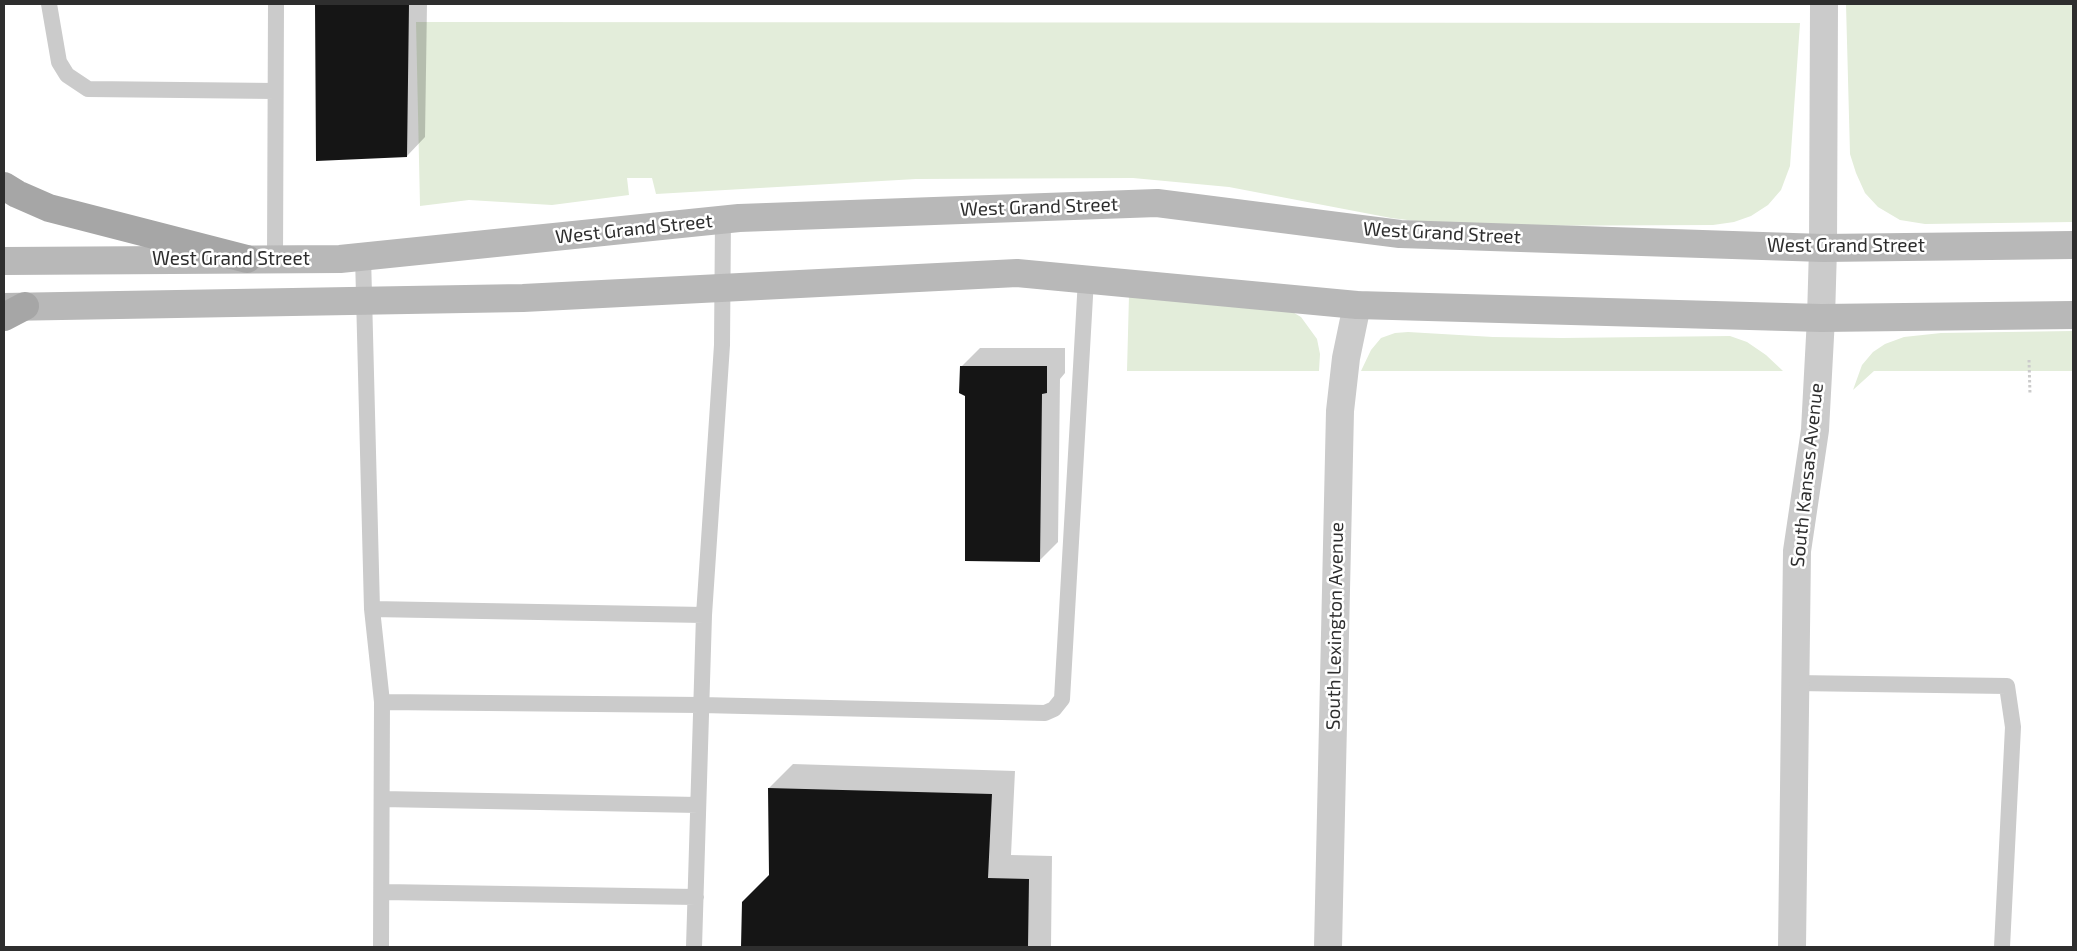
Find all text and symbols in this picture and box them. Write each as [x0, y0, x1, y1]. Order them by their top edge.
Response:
street label: West Grand Street [960, 193, 1118, 221]
street label: West Grand Street [554, 209, 714, 249]
street label: West Grand Street [1363, 217, 1521, 249]
street label: West Grand Street [1767, 235, 1925, 257]
street label: West Grand Street [152, 248, 310, 270]
street label: South Kansas Avenue [1786, 382, 1828, 568]
street label: South Lexington Avenue [1322, 522, 1348, 730]

